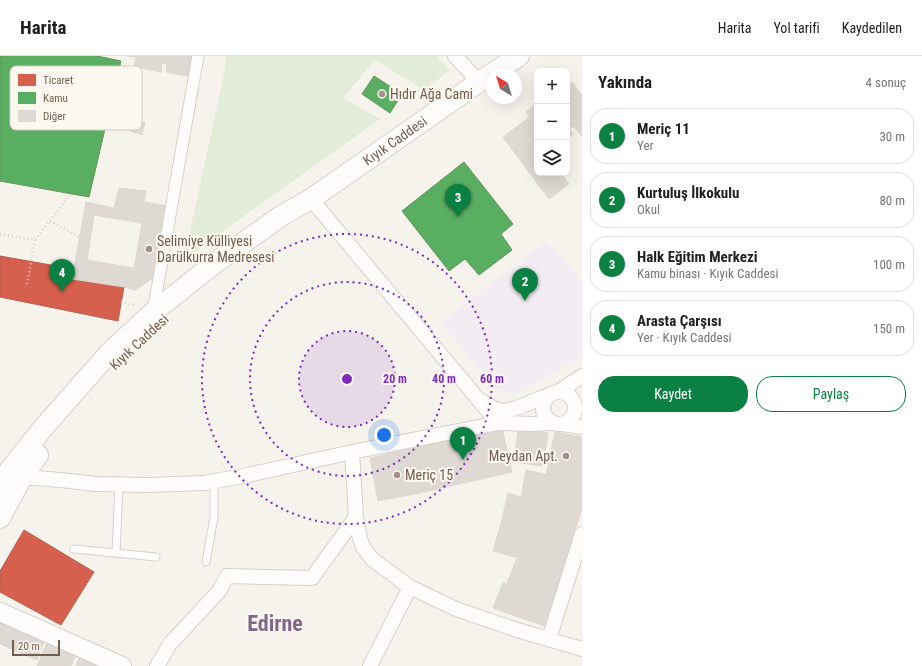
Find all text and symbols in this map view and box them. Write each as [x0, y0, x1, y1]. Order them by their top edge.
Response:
text: Harita [20, 16, 66, 39]
text: Harita [718, 20, 751, 36]
text: Yol tarifi [773, 20, 820, 36]
text: Kaydedilen [842, 20, 902, 36]
legend [10, 66, 142, 130]
north arrow [486, 68, 522, 104]
map controls [534, 68, 570, 176]
button: + [534, 68, 570, 104]
text: Yakında [598, 72, 652, 92]
text: Ticaret [43, 74, 73, 87]
text: 4 sonuç [866, 75, 906, 90]
place label: Hıdır Ağa Cami [390, 86, 473, 102]
marker: Hıdır Ağa Cami [377, 89, 387, 99]
text: Kamu [43, 92, 68, 105]
button: − [534, 104, 570, 140]
text: Diğer [43, 110, 66, 123]
street label: Kıyık Caddesi [360, 113, 430, 168]
text: Meriç 11 [637, 120, 690, 138]
text: 1 [609, 129, 615, 144]
text: 30 m [879, 129, 905, 144]
text: Yer [637, 138, 653, 153]
button: layers [534, 140, 570, 176]
pin: 3 [445, 184, 471, 217]
text: Kurtuluş İlkokulu [637, 184, 739, 202]
text: 2 [609, 193, 615, 208]
text: 80 m [879, 193, 905, 208]
text: Okul [637, 202, 660, 217]
place label: Selimiye Külliyesi Darülkurra Medresesi [157, 233, 275, 265]
marker: Selimiye Külliyesi Darülkurra Medresesi [144, 244, 154, 254]
text: Halk Eğitim Merkezi [637, 248, 757, 266]
text: 3 [609, 257, 615, 272]
text: 100 m [873, 257, 905, 272]
pin: 4 [49, 259, 75, 292]
text: Kamu binası · Kıyık Caddesi [637, 266, 778, 281]
pin: 2 [512, 268, 538, 301]
street label: Kıyık Caddesi [106, 311, 172, 373]
text: Arasta Çarşısı [637, 312, 722, 330]
text: 4 [609, 321, 615, 336]
text: 150 m [873, 321, 905, 336]
text: Yer · Kıyık Caddesi [637, 330, 732, 345]
centre of rings [340, 372, 354, 386]
text: 20 m [383, 372, 407, 386]
text: 40 m [432, 372, 456, 386]
text: 60 m [480, 372, 504, 386]
button: Kaydet [598, 376, 748, 412]
button: Paylaş [756, 376, 906, 412]
your location [374, 425, 394, 445]
pin: 1 [450, 427, 476, 460]
place label: Meydan Apt. [489, 448, 558, 464]
marker: Meydan Apt. [561, 451, 571, 461]
place label: Meriç 15 [405, 467, 453, 483]
marker: Meriç 15 [392, 470, 402, 480]
district label: Edirne [247, 611, 303, 636]
scale bar [12, 638, 60, 657]
text: 20 m [18, 640, 40, 653]

